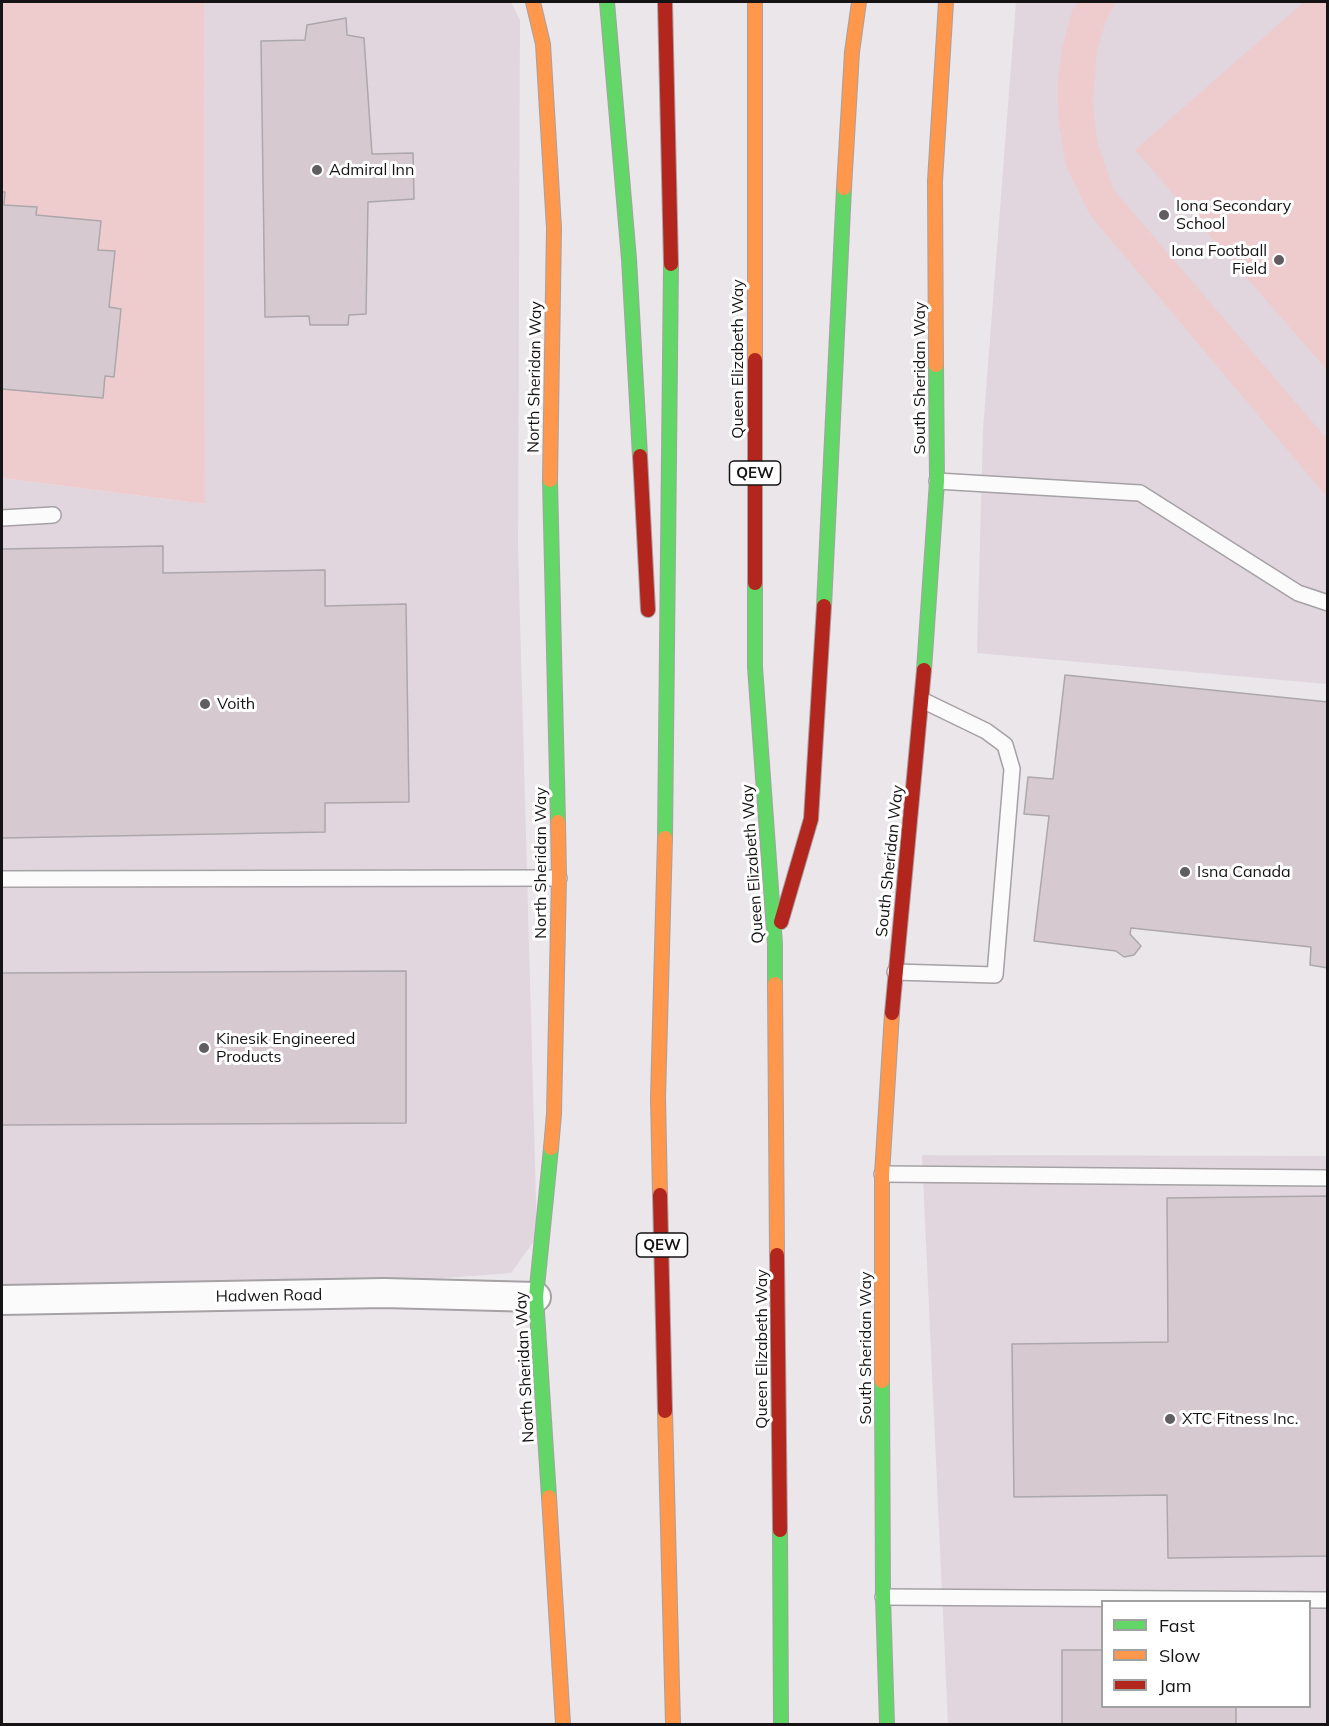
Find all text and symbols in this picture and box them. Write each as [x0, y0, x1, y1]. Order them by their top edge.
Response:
place label: Admiral Inn [329, 160, 414, 180]
marker: Admiral Inn [310, 163, 324, 177]
place label: Iona Secondary School [1176, 196, 1291, 234]
marker: Iona Secondary School [1157, 208, 1171, 222]
place label: Iona Football Field [1171, 241, 1267, 279]
marker: Iona Football Field [1272, 253, 1286, 267]
street label: Queen Elizabeth Way [728, 279, 748, 439]
street label: North Sheridan Way [524, 301, 546, 453]
street label: South Sheridan Way [910, 302, 930, 454]
road number: QEW [730, 461, 780, 485]
place label: Voith [217, 694, 255, 714]
marker: Voith [198, 697, 212, 711]
street label: Queen Elizabeth Way [738, 784, 768, 944]
street label: South Sheridan Way [872, 784, 908, 938]
street label: North Sheridan Way [531, 787, 551, 939]
place label: Isna Canada [1197, 862, 1291, 882]
marker: Isna Canada [1178, 865, 1192, 879]
place label: Kinesik Engineered Products [216, 1029, 355, 1067]
marker: Kinesik Engineered Products [197, 1041, 211, 1055]
road number: QEW [636, 1233, 688, 1257]
street label: Queen Elizabeth Way [752, 1269, 772, 1429]
street label: South Sheridan Way [856, 1272, 876, 1424]
street label: Hadwen Road [215, 1285, 323, 1307]
street label: North Sheridan Way [511, 1291, 539, 1443]
place label: XTC Fitness Inc. [1182, 1409, 1298, 1429]
marker: XTC Fitness Inc. [1163, 1412, 1177, 1426]
legend [1101, 1600, 1311, 1708]
text: Fast [1159, 1614, 1195, 1637]
text: Slow [1159, 1644, 1200, 1667]
text: Jam [1159, 1674, 1192, 1697]

